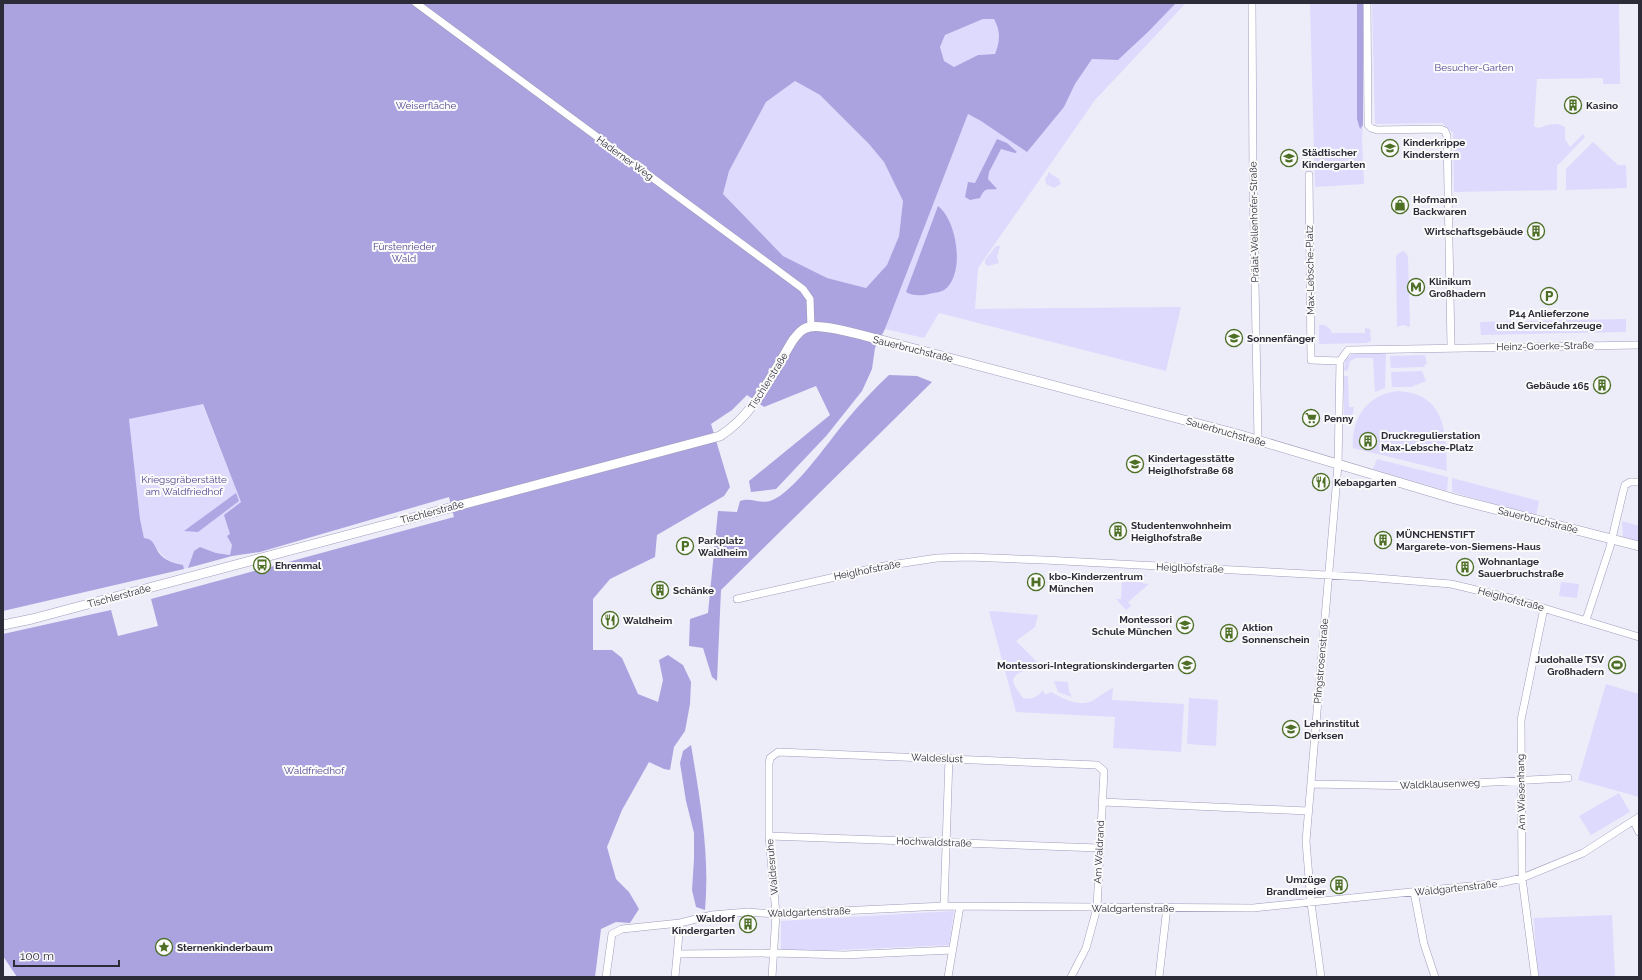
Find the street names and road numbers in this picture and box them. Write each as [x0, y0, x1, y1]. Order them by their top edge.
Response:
street label: Haderner Weg [595, 134, 655, 182]
street label: Prälat-Wellenhofer-Straße [1247, 161, 1261, 283]
street label: Max-Lebsche-Platz [1304, 225, 1316, 315]
street label: Sauerbruchstraße [872, 334, 954, 364]
street label: Heinz-Goerke-Straße [1496, 340, 1594, 352]
street label: Tischlerstraße [746, 350, 790, 411]
street label: Sauerbruchstraße [1185, 415, 1267, 449]
street label: Tischlerstraße [399, 498, 465, 526]
street label: Sauerbruchstraße [1497, 505, 1579, 535]
street label: Heiglhofstraße [833, 558, 901, 582]
street label: Heiglhofstraße [1156, 561, 1224, 575]
street label: Tischlerstraße [86, 582, 152, 610]
street label: Heiglhofstraße [1477, 585, 1545, 613]
street label: Pfingstrosenstraße [1312, 618, 1330, 704]
street label: Waldeslust [911, 752, 964, 764]
street label: Am Wiesenhang [1515, 754, 1527, 830]
street label: Waldklausenweg [1400, 777, 1480, 791]
street label: Am Waldrand [1092, 820, 1106, 884]
street label: Hochwaldstraße [896, 835, 972, 849]
street label: Waldesruhe [764, 838, 780, 895]
street label: Waldgartenstraße [1414, 878, 1498, 898]
street label: Waldgartenstraße [1092, 903, 1175, 914]
street label: Waldgartenstraße [767, 905, 851, 919]

